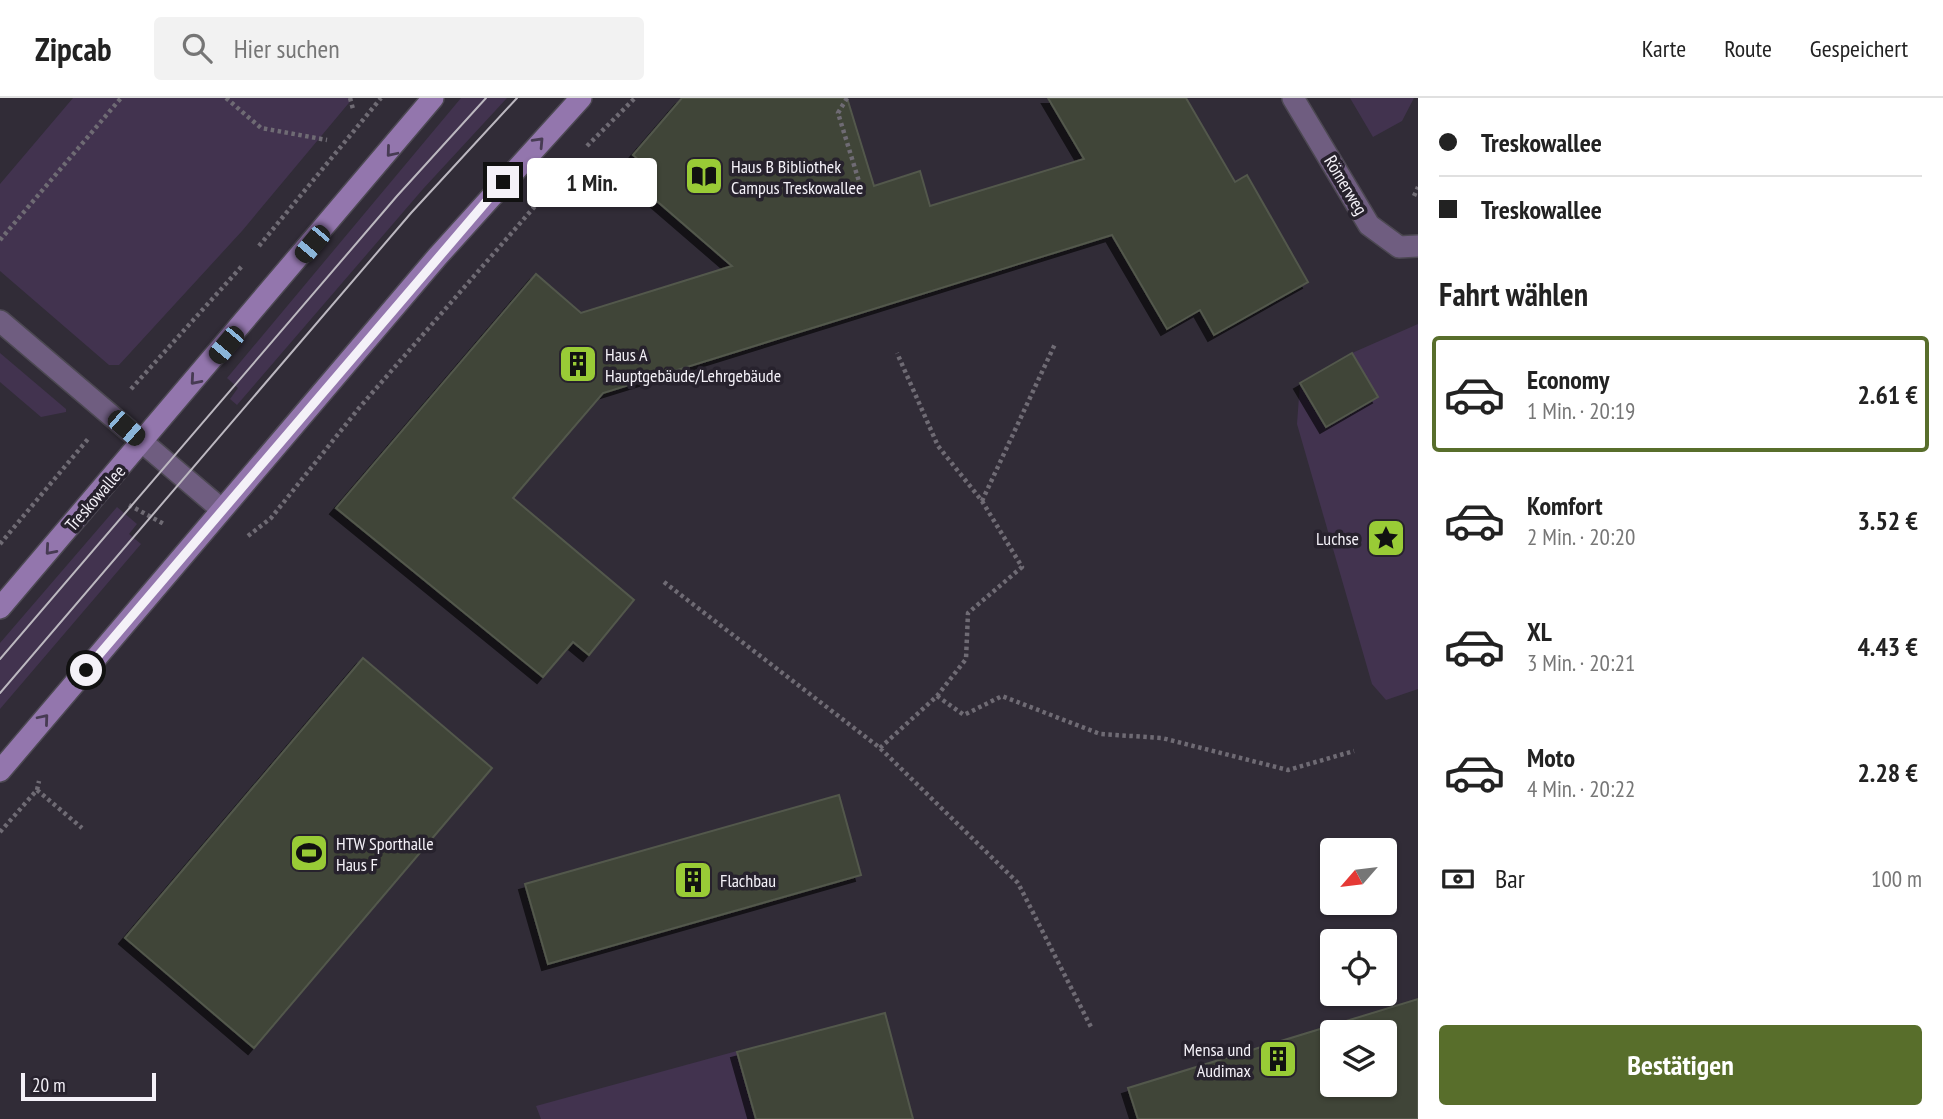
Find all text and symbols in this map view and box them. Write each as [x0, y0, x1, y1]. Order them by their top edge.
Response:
search box [154, 17, 644, 80]
text: Zipcab [35, 27, 112, 70]
icon: search [178, 29, 216, 67]
text: Hier suchen [234, 32, 340, 65]
text: Karte [1642, 33, 1686, 64]
text: Route [1724, 33, 1772, 64]
text: Gespeichert [1810, 33, 1908, 64]
text: Treskowallee [1481, 126, 1602, 159]
one-way arrow [531, 137, 544, 150]
one-way arrow [387, 143, 399, 156]
street label: Römerweg [1319, 151, 1373, 219]
library icon: Haus B Bibliothek Campus Treskowallee [683, 155, 725, 197]
place label: Haus B Bibliothek Campus Treskowallee [731, 155, 863, 199]
callout: 1 Min. [528, 158, 657, 206]
route end [487, 166, 519, 198]
text: 1 Min. [566, 168, 618, 197]
text: Treskowallee [1481, 193, 1602, 226]
car [291, 221, 334, 267]
text: Fahrt wählen [1439, 273, 1588, 315]
car [205, 322, 248, 368]
building icon: Haus A Hauptgebäude/Lehrgebäude [557, 343, 599, 385]
place label: Haus A Hauptgebäude/Lehrgebäude [605, 343, 781, 387]
icon: car [1443, 363, 1506, 426]
text: Economy [1527, 363, 1609, 396]
one-way arrow [191, 372, 203, 385]
text: 2.61 € [1857, 378, 1918, 411]
text: 1 Min. · 20:19 [1527, 396, 1635, 425]
car [104, 406, 149, 450]
street label: Treskowallee [60, 460, 130, 536]
icon: car [1443, 489, 1506, 552]
text: Komfort [1527, 489, 1603, 522]
text: 3.52 € [1857, 504, 1918, 537]
place icon: Luchse [1365, 517, 1407, 559]
text: 2 Min. · 20:20 [1527, 522, 1635, 551]
place label: Luchse [1316, 527, 1359, 550]
one-way arrow [46, 541, 58, 554]
icon: car [1443, 615, 1506, 678]
text: XL [1527, 615, 1552, 648]
text: 4.43 € [1857, 630, 1918, 663]
text: 3 Min. · 20:21 [1527, 648, 1635, 677]
route start [70, 654, 102, 686]
one-way arrow [36, 714, 48, 727]
icon: car [1443, 741, 1506, 804]
text: Moto [1527, 741, 1575, 774]
text: 2.28 € [1857, 756, 1918, 789]
text: 4 Min. · 20:22 [1527, 774, 1635, 803]
sports icon: HTW Sporthalle Haus F [288, 832, 330, 874]
place label: HTW Sporthalle Haus F [336, 832, 434, 876]
north arrow [1320, 838, 1396, 915]
map controls [1320, 838, 1397, 1097]
building icon: Flachbau [672, 859, 714, 901]
icon: cash [1439, 860, 1477, 898]
text: Bar [1495, 862, 1525, 895]
text: 100 m [1871, 864, 1922, 893]
place label: Flachbau [720, 869, 776, 892]
button: locate [1320, 929, 1397, 1006]
button: layers [1320, 1020, 1397, 1097]
button: Bestätigen [1439, 1025, 1922, 1105]
place label: Mensa und Audimax [1184, 1038, 1252, 1082]
building icon: Mensa und Audimax [1257, 1038, 1299, 1080]
scale bar [21, 1070, 156, 1102]
text: 20 m [32, 1073, 66, 1097]

